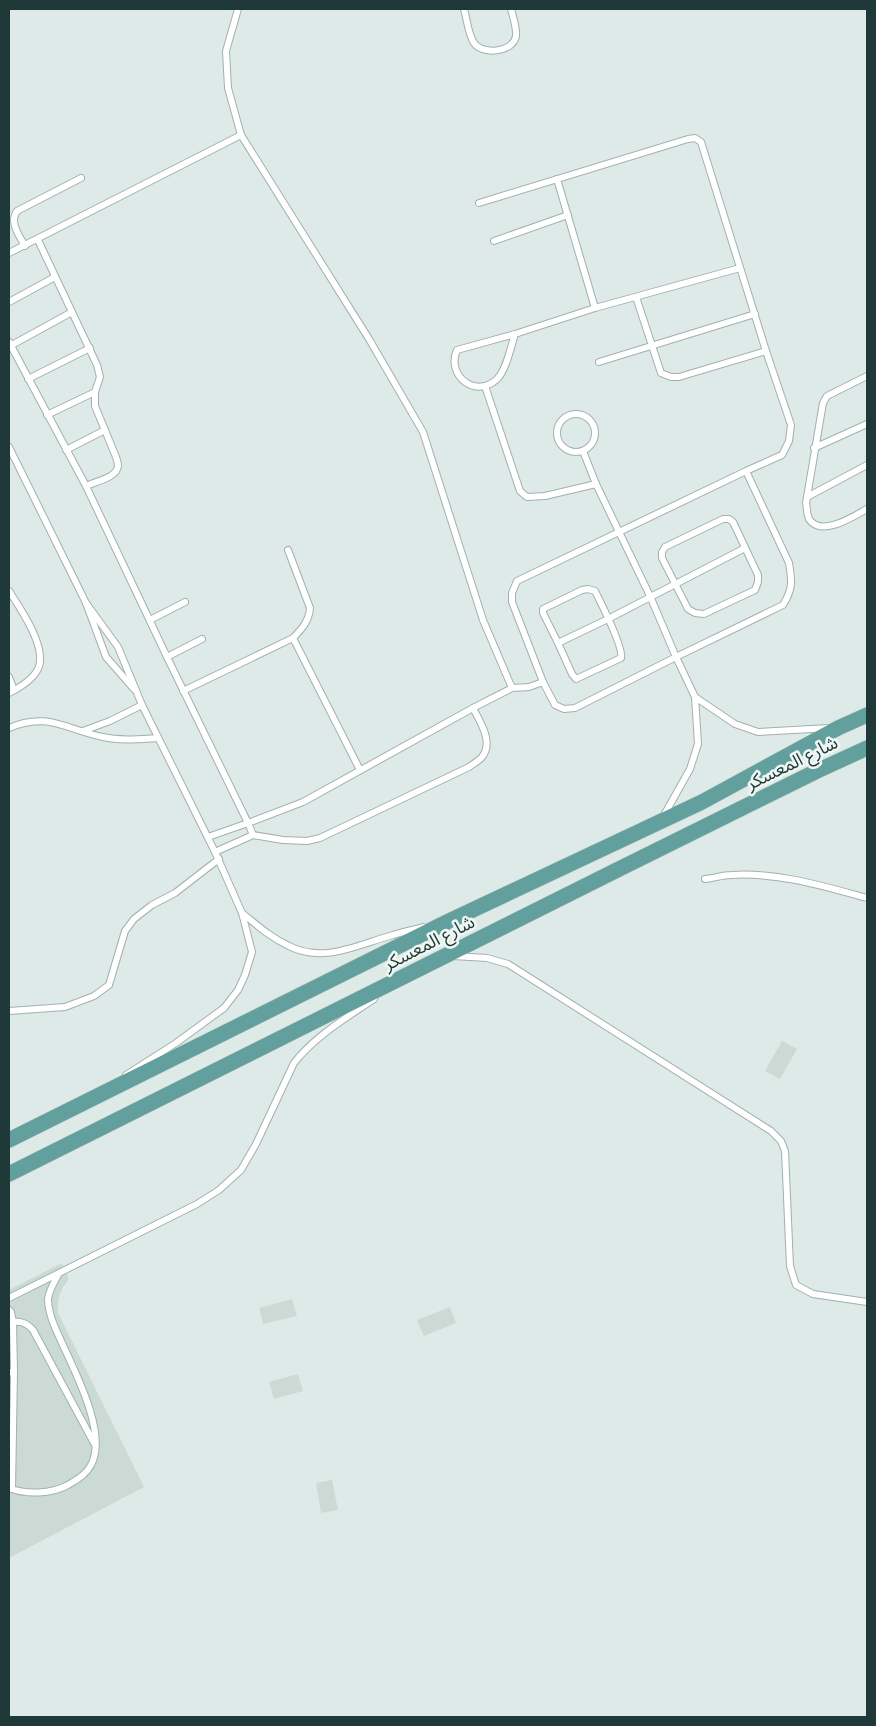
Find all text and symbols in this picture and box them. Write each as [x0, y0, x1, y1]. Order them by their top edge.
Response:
street label: شارع المعسكر [742, 731, 843, 798]
street label: شارع المعسكر [379, 911, 480, 978]

